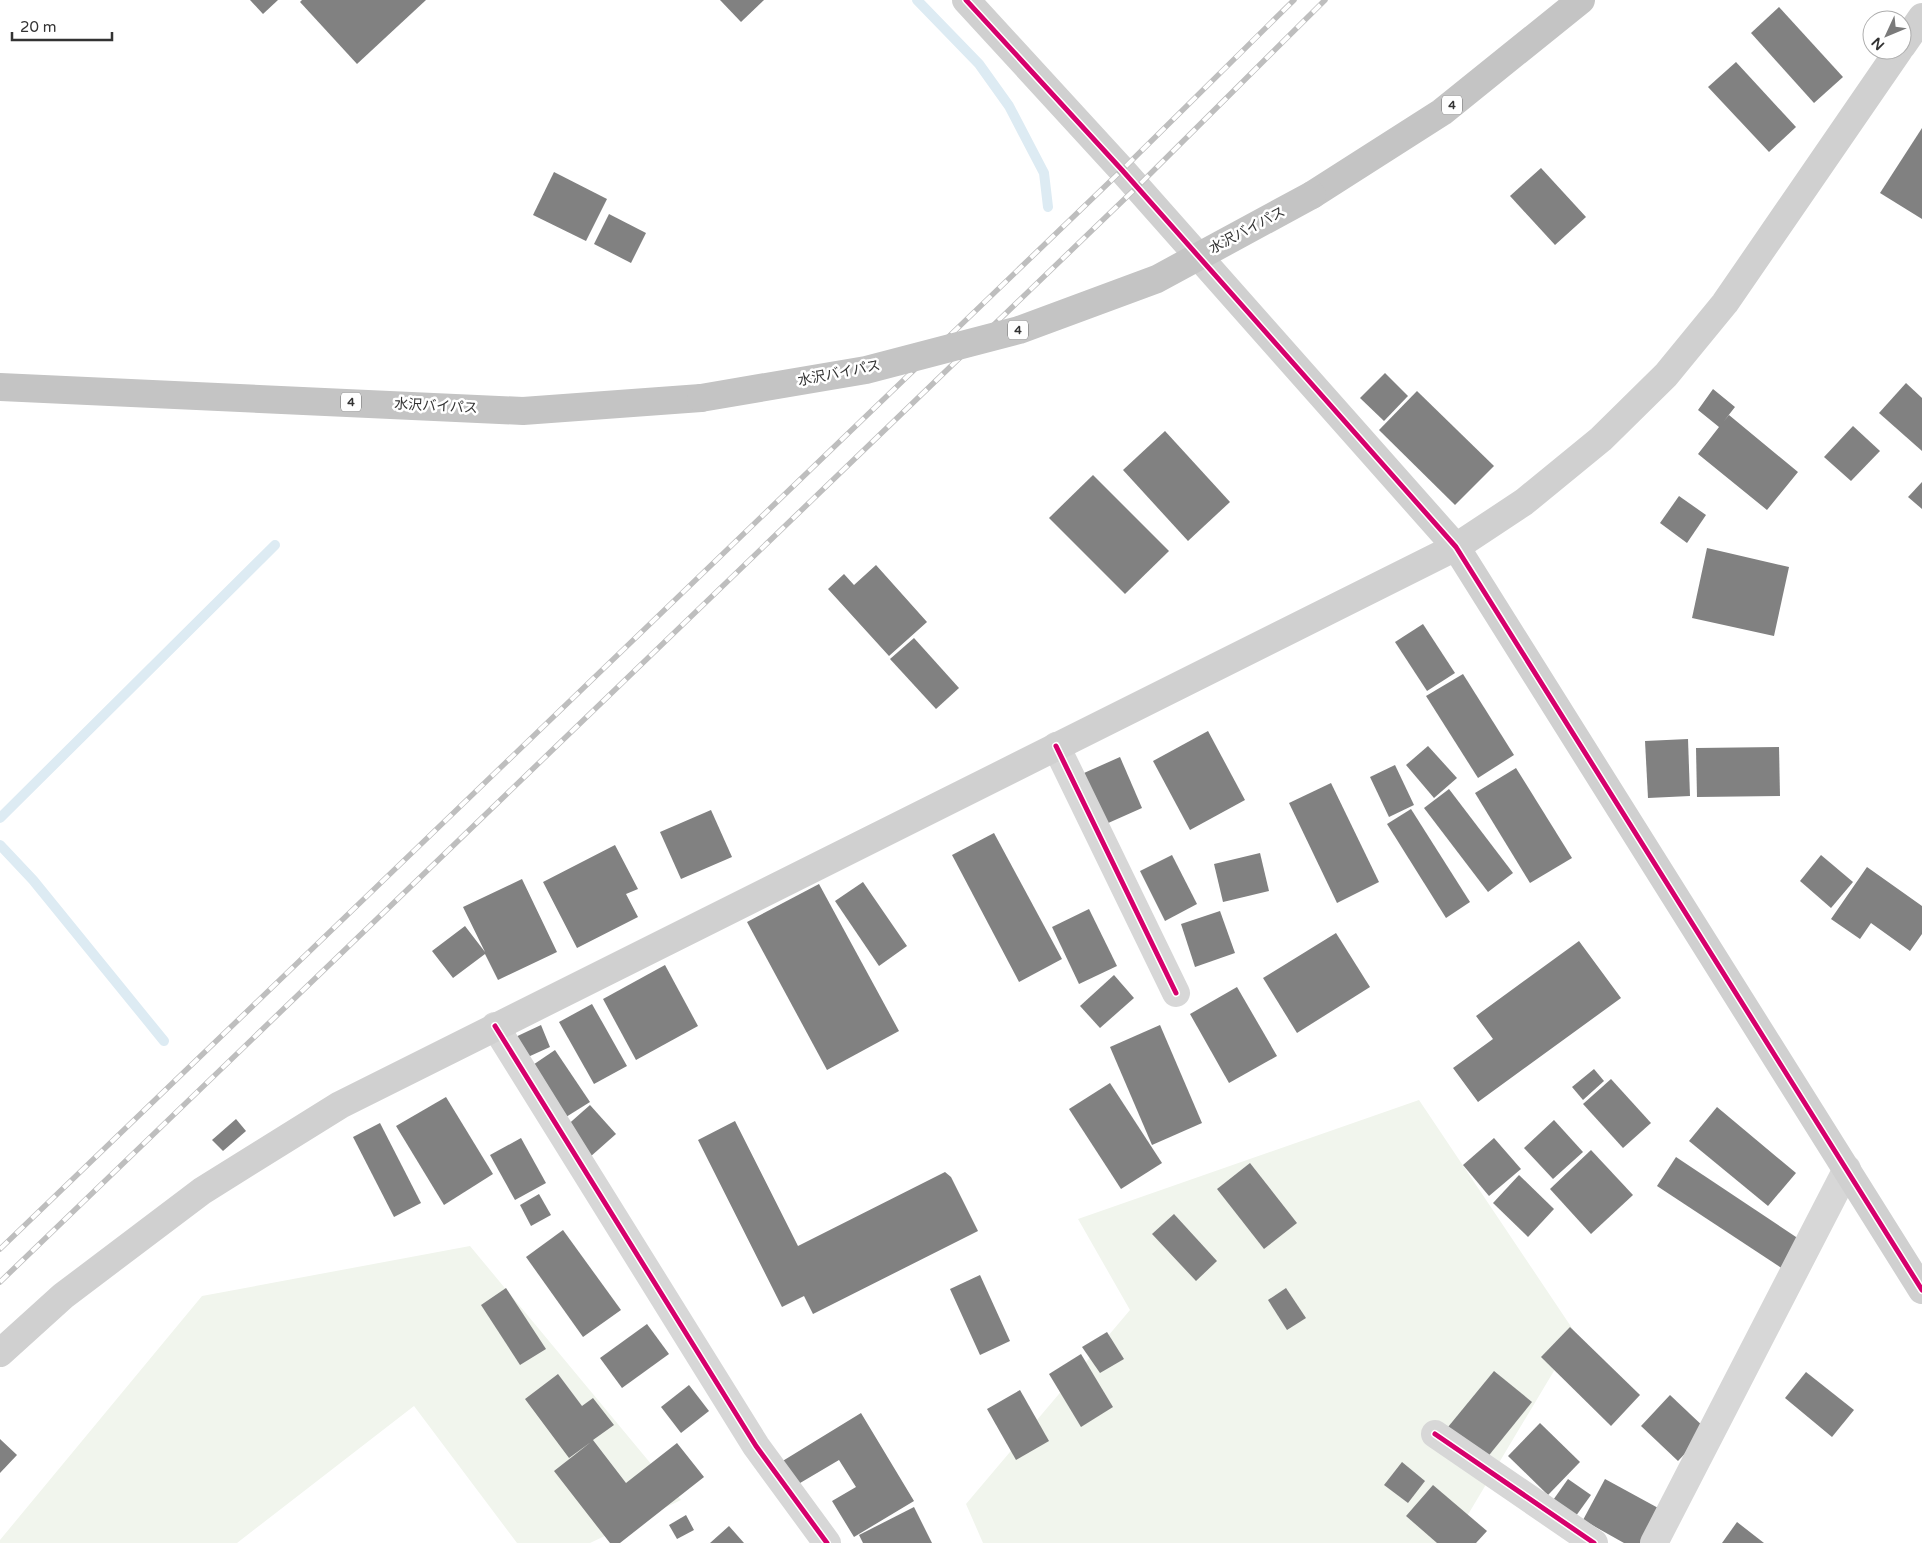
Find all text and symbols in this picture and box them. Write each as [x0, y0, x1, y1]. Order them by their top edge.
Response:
scale bar [12, 10, 112, 42]
north arrow [1862, 10, 1912, 60]
text: 20 m [20, 18, 57, 36]
text: N [1868, 34, 1888, 54]
road number: 4 [1442, 96, 1462, 114]
street label: 水沢バイパス [1206, 203, 1288, 257]
road number: 4 [1008, 320, 1028, 340]
street label: 水沢バイパス [796, 357, 882, 389]
road number: 4 [341, 392, 361, 412]
street label: 水沢バイパス [394, 395, 478, 417]

